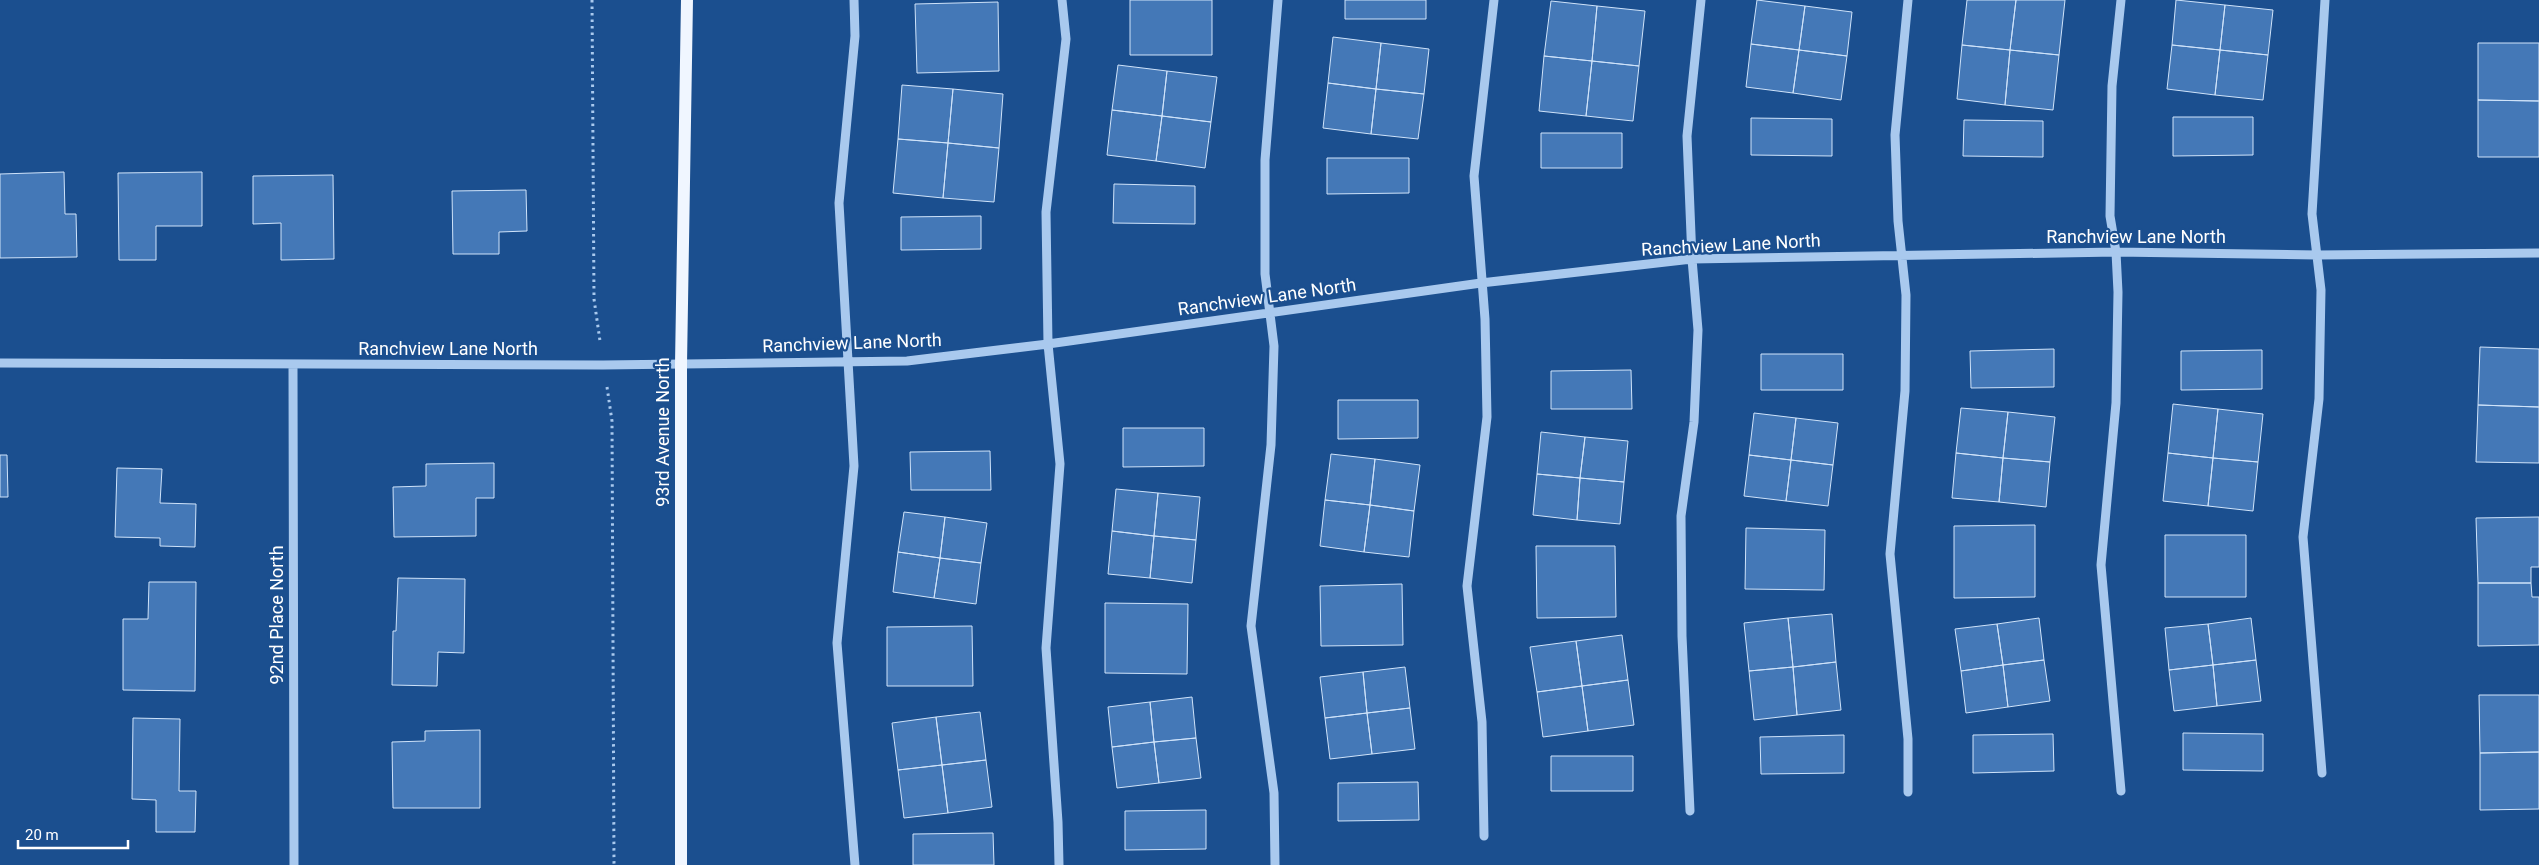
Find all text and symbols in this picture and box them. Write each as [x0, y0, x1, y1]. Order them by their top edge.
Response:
street label: Ranchview Lane North [2046, 226, 2226, 247]
street label: Ranchview Lane North [1641, 229, 1821, 260]
street label: Ranchview Lane North [1176, 274, 1357, 319]
street label: Ranchview Lane North [762, 329, 942, 356]
street label: Ranchview Lane North [358, 338, 538, 359]
street label: 93rd Avenue North [652, 357, 673, 507]
street label: 92nd Place North [266, 545, 287, 685]
scale bar [18, 818, 128, 850]
text: 20 m [25, 826, 59, 844]

